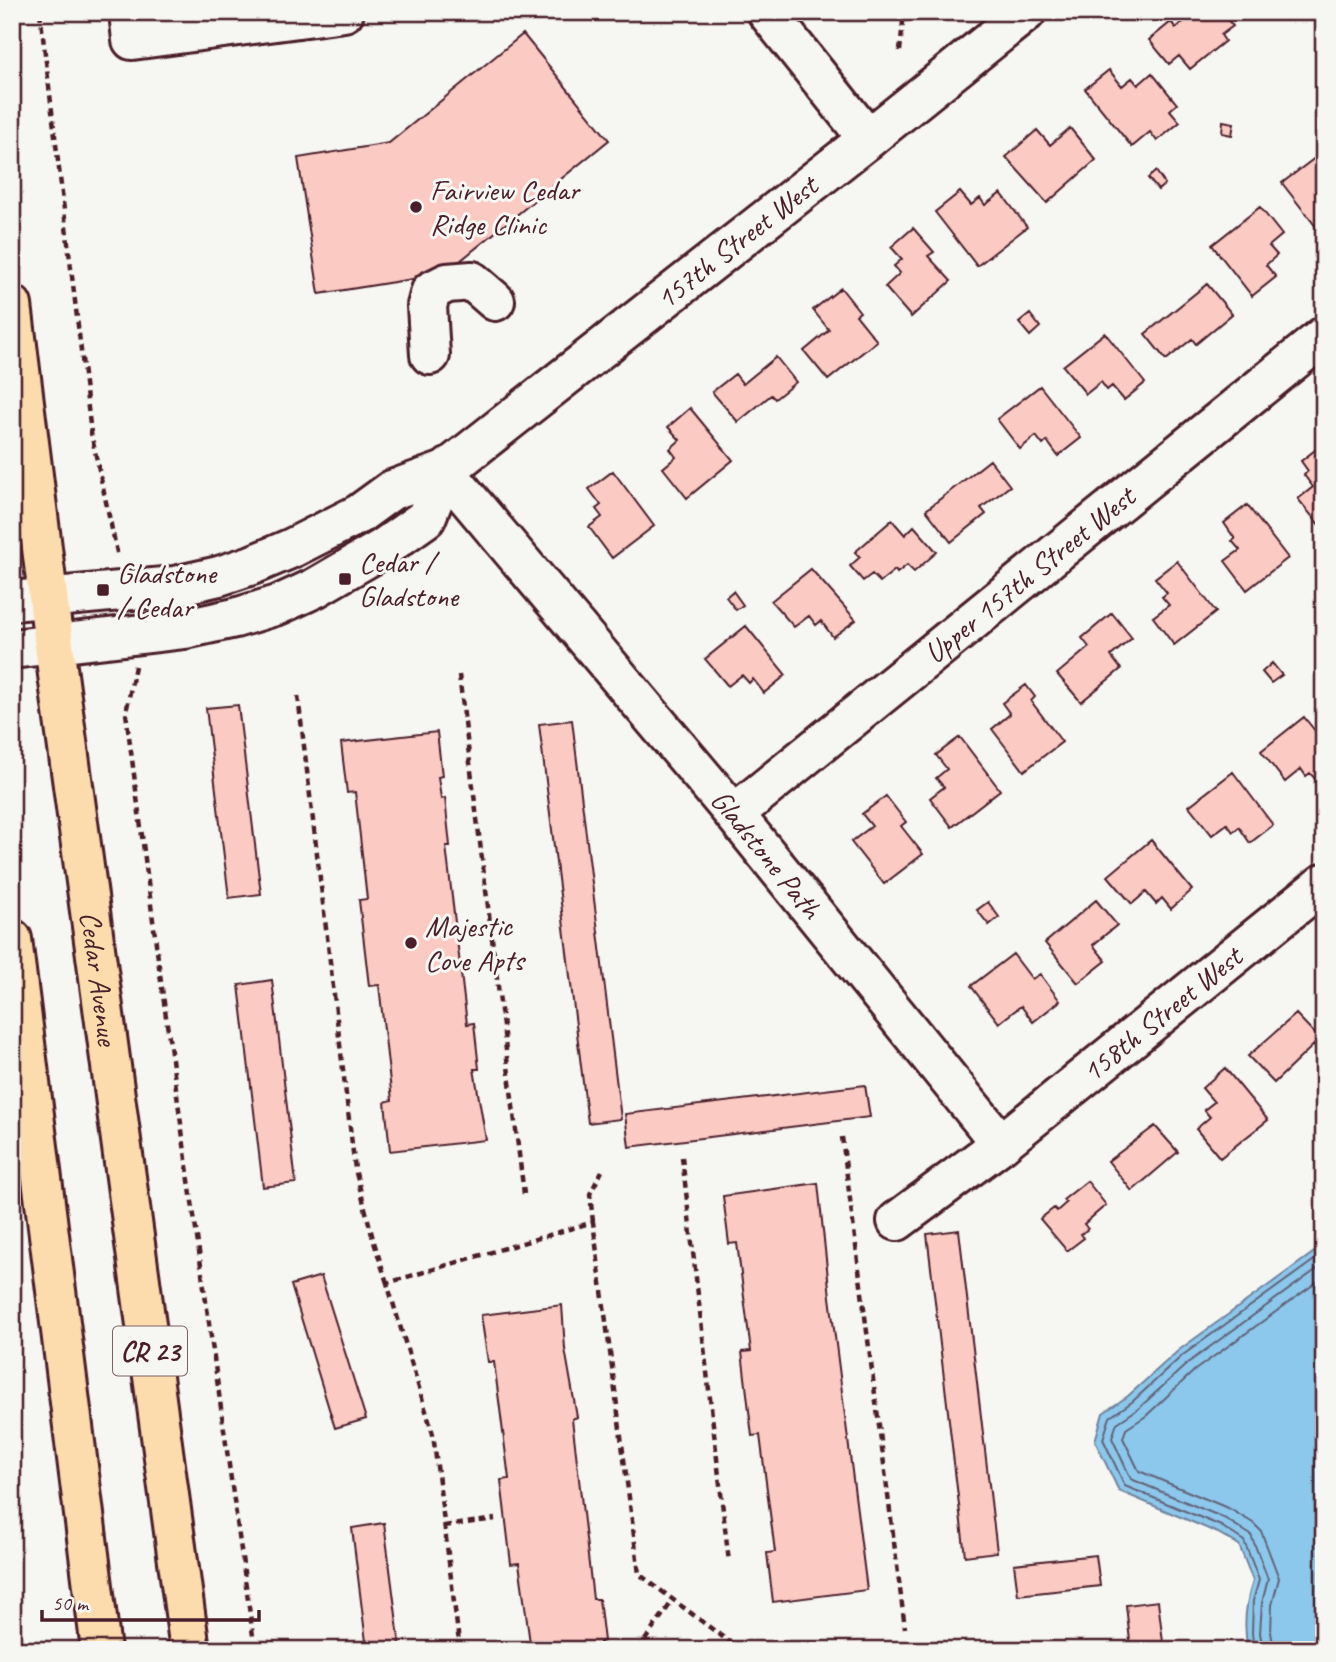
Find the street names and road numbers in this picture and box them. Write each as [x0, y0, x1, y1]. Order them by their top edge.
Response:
street label: 157th Street West [648, 165, 827, 317]
street label: Upper 157th Street West [916, 476, 1145, 671]
street label: Gladstone Path [702, 782, 831, 928]
street label: Cedar Avenue [71, 909, 127, 1050]
street label: 158th Street West [1074, 936, 1252, 1090]
road number: CR 23 [113, 1326, 187, 1376]

